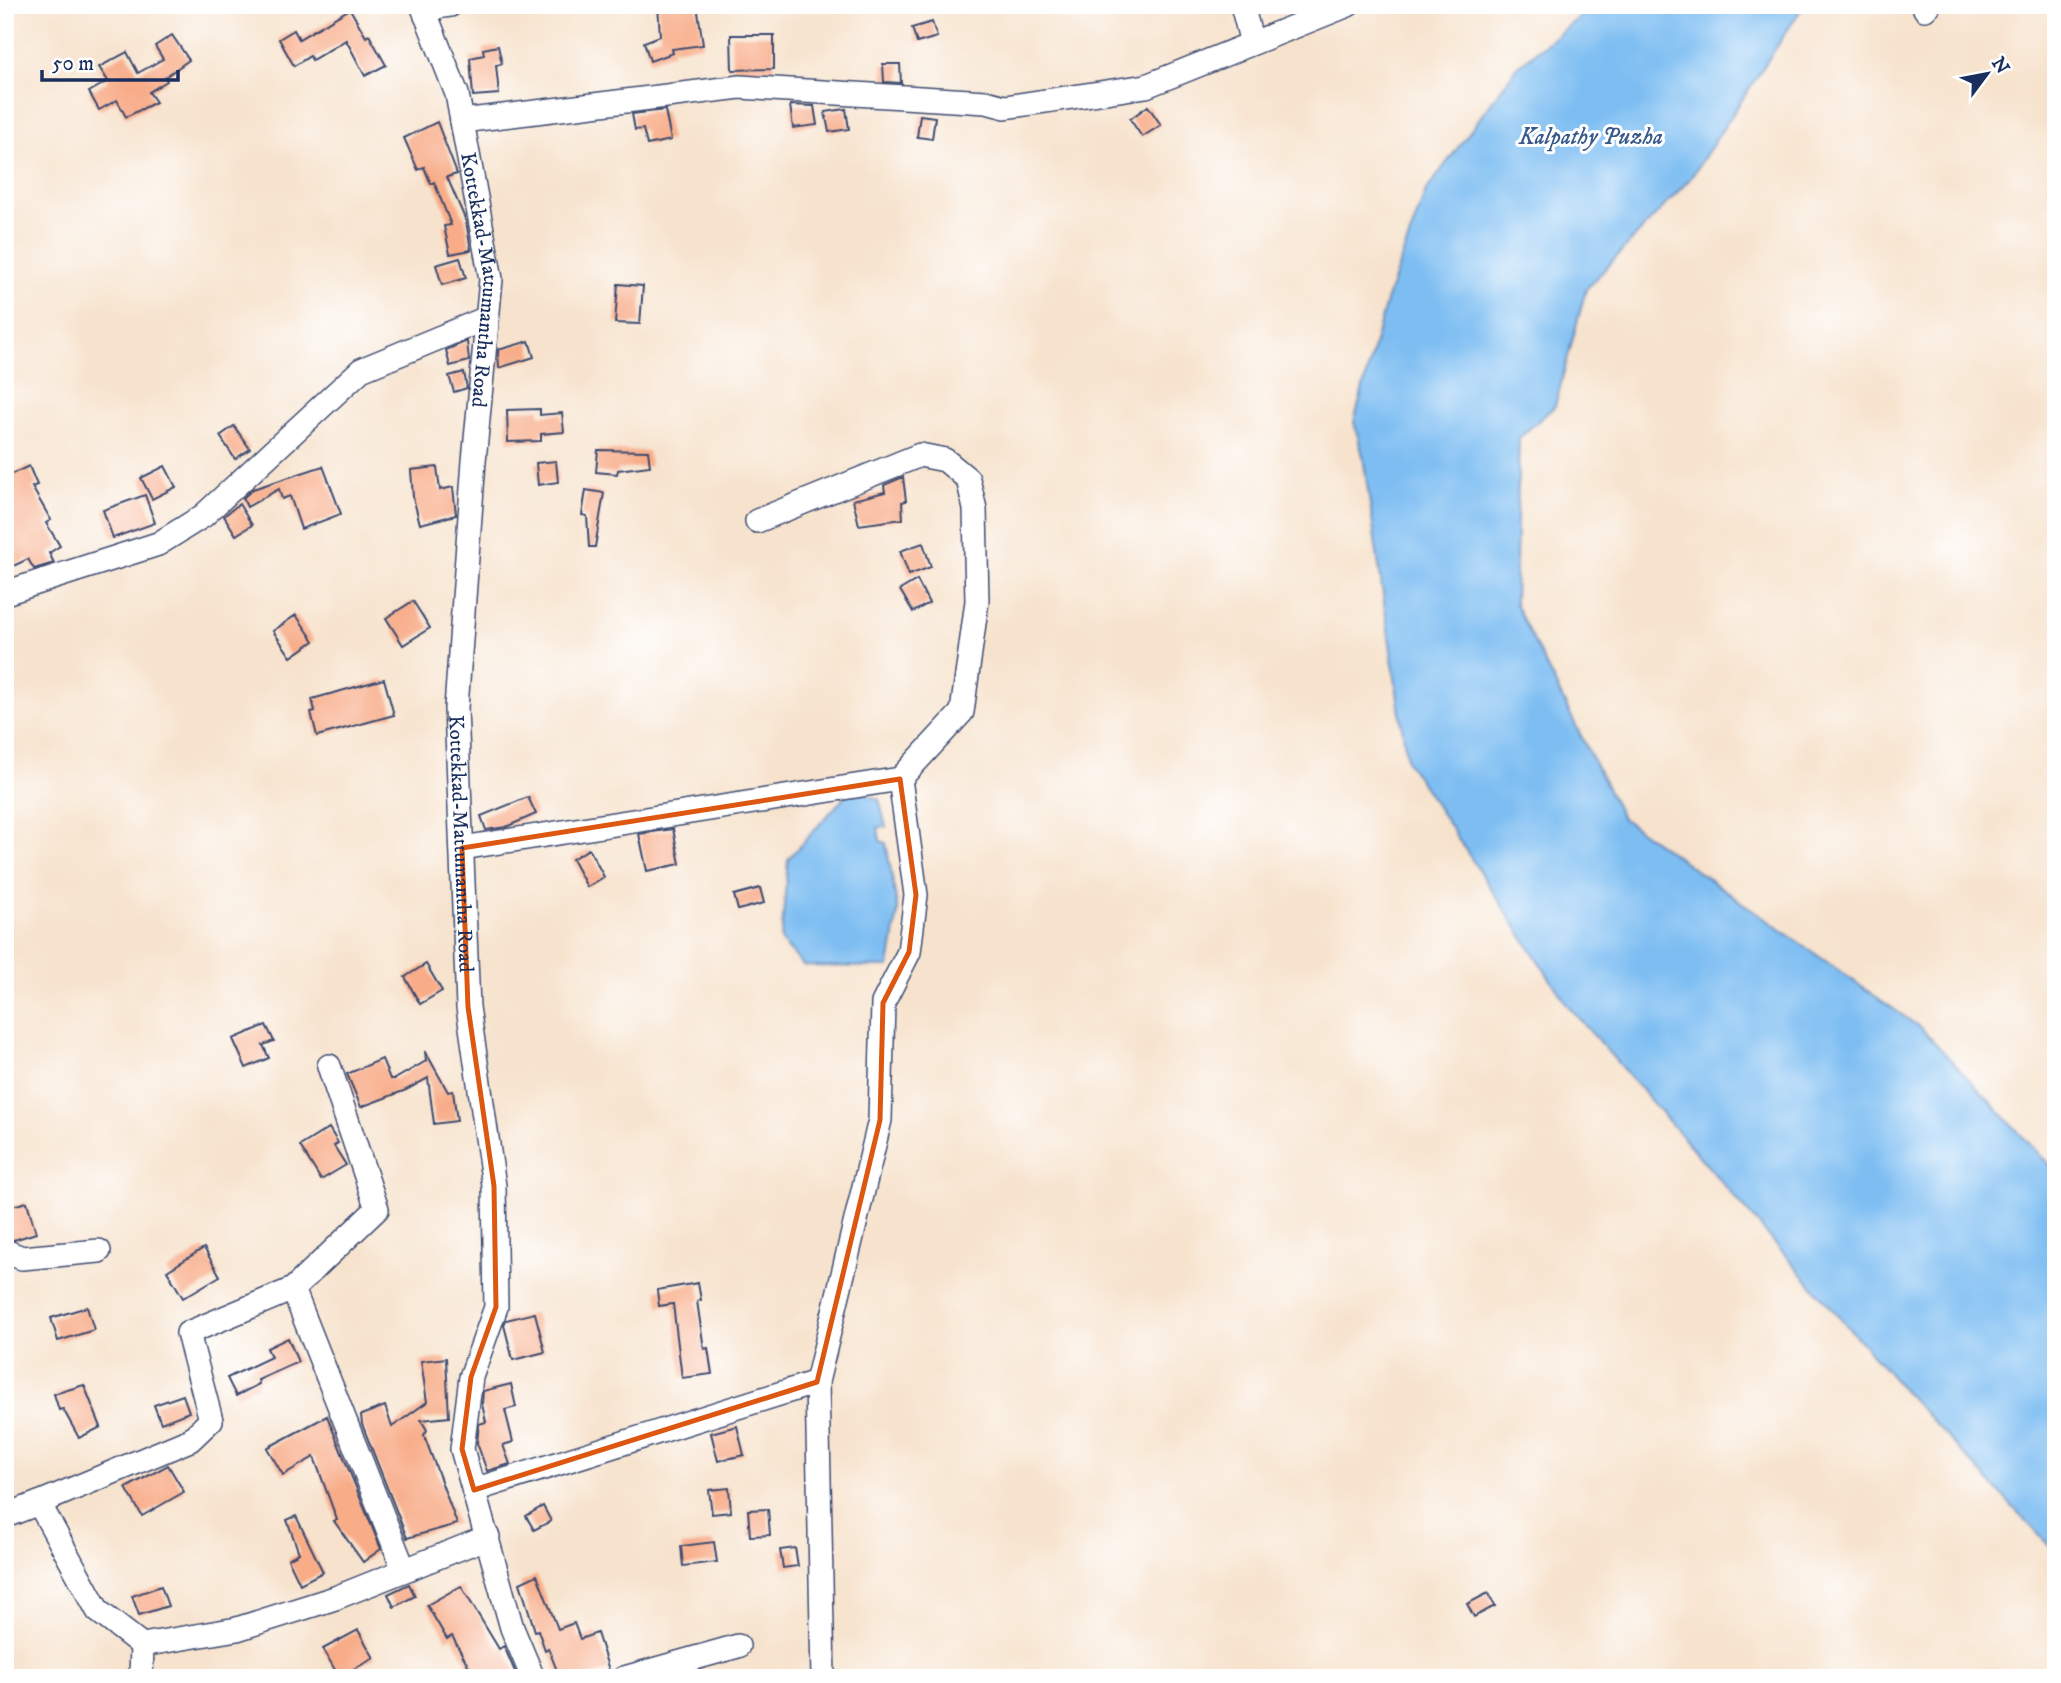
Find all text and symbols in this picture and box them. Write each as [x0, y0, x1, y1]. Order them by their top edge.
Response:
scale bar [42, 38, 178, 82]
north arrow [1952, 38, 2022, 108]
text: 50 m [52, 51, 94, 77]
text: N [1986, 53, 2014, 79]
water label: Kalpathy Puzha [1518, 123, 1663, 152]
street label: Kottekkad-Mattumantha Road [454, 150, 503, 409]
street label: Kottekkad-Mattumantha Road [442, 714, 479, 974]

